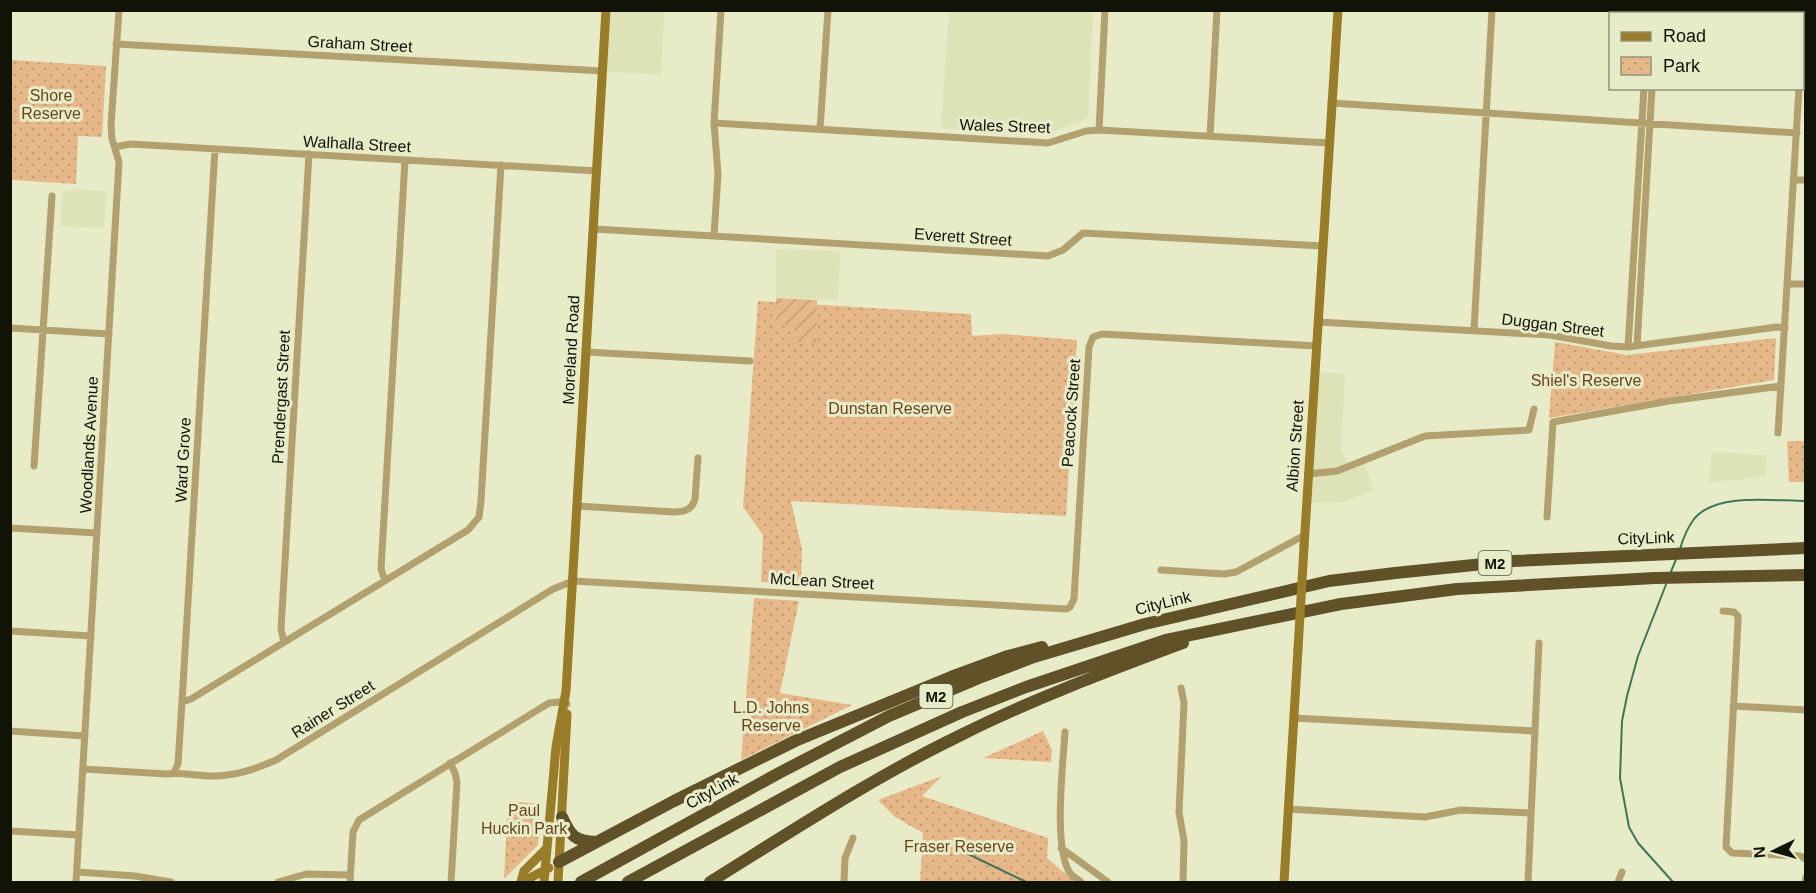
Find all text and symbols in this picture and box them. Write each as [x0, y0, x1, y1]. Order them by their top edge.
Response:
legend [1609, 12, 1804, 90]
text: Road [1663, 26, 1706, 46]
street label: Graham Street [307, 33, 413, 55]
text: Park [1663, 56, 1701, 76]
park label: Shore Reserve [21, 87, 81, 122]
street label: Wales Street [959, 116, 1051, 136]
street label: Walhalla Street [303, 133, 412, 155]
street label: Everett Street [914, 225, 1013, 249]
street label: Moreland Road [560, 295, 582, 405]
street label: Duggan Street [1501, 310, 1606, 340]
street label: Prendergast Street [269, 329, 293, 465]
street label: Peacock Street [1059, 358, 1083, 468]
park label: Shiel's Reserve [1531, 372, 1641, 389]
street label: Woodlands Avenue [77, 376, 101, 514]
street label: Albion Street [1283, 399, 1307, 492]
park label: Dunstan Reserve [828, 400, 952, 417]
street label: Ward Grove [172, 417, 194, 503]
street label: CityLink [1617, 528, 1676, 547]
road number: M2 [1478, 551, 1512, 575]
street label: McLean Street [770, 570, 875, 592]
street label: CityLink [1133, 588, 1194, 618]
street label: Rainer Street [289, 677, 378, 741]
road number: M2 [920, 684, 952, 708]
park label: L.D. Johns Reserve [733, 699, 809, 734]
street label: CityLink [683, 769, 742, 812]
park label: Paul Huckin Park [481, 802, 568, 837]
north arrow [1744, 821, 1804, 881]
park label: Fraser Reserve [904, 838, 1014, 855]
text: N [1751, 846, 1769, 859]

